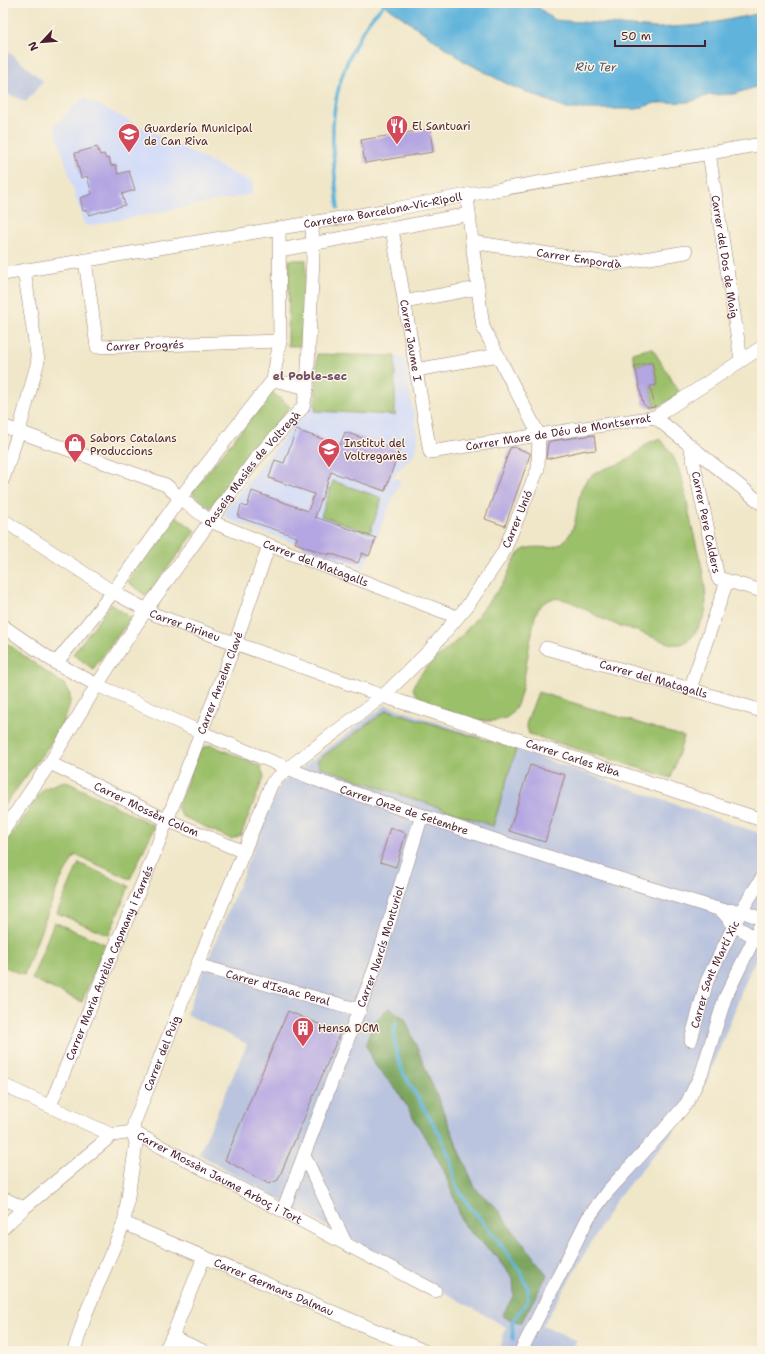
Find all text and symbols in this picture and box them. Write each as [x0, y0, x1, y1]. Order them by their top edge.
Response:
north arrow [22, 22, 62, 62]
scale bar [615, 22, 705, 48]
text: 50 m [621, 28, 651, 44]
text: N [25, 39, 42, 53]
water label: Riu Ter [575, 59, 617, 75]
restaurant icon: El Santuari [384, 113, 410, 146]
place label: El Santuari [412, 119, 471, 134]
school or university icon: Guardería Municipal de Can Riva [116, 121, 142, 154]
place label: Guardería Municipal de Can Riva [144, 121, 253, 149]
street label: Carretera Barcelona-Vic-Ripoll [302, 189, 464, 232]
street label: Carrer del Dos de Maig [708, 194, 742, 320]
street label: Carrer Empordà [535, 245, 622, 272]
street label: Carrer Jaume I [396, 298, 425, 383]
street label: Carrer Progrés [106, 337, 184, 355]
district label: el Poble-sec [273, 368, 347, 384]
street label: Passeig Masies de Voltregà [201, 408, 304, 531]
street label: Carrer Mare de Déu de Montserrat [465, 411, 652, 454]
shop icon: Sabors Catalans Produccions [62, 431, 88, 464]
place label: Sabors Catalans Produccions [90, 431, 177, 459]
school or university icon: Institut del Voltreganès [316, 436, 342, 469]
place label: Institut del Voltreganès [344, 436, 408, 464]
street label: Carrer Pere Calders [688, 470, 724, 575]
street label: Carrer Unió [499, 488, 536, 550]
street label: Carrer del Matagalls [260, 536, 371, 590]
street label: Carrer Pirineu [147, 606, 222, 645]
street label: Carrer Anselm Clavé [194, 630, 247, 737]
street label: Carrer del Matagalls [598, 657, 710, 702]
street label: Carrer Carles Riba [524, 736, 622, 780]
street label: Carrer Mossèn Colom [91, 779, 202, 841]
street label: Carrer Onze de Setembre [338, 782, 470, 839]
street label: Carrer Maria Aurèlia Capmany i Farnés [62, 863, 157, 1063]
street label: Carrer Narcís Monturiol [354, 883, 408, 1010]
street label: Carrer Sant Martí Xic [688, 918, 743, 1030]
street label: Carrer d'Isaac Peral [224, 966, 332, 1010]
street label: Carrer del Puig [140, 1013, 184, 1093]
building icon: Hensa DCM [290, 1015, 316, 1048]
place label: Hensa DCM [318, 1021, 380, 1036]
street label: Carrer Mossèn Jaume Arboç i Tort [134, 1128, 305, 1228]
street label: Carrer Germans Dalmau [212, 1255, 336, 1320]

